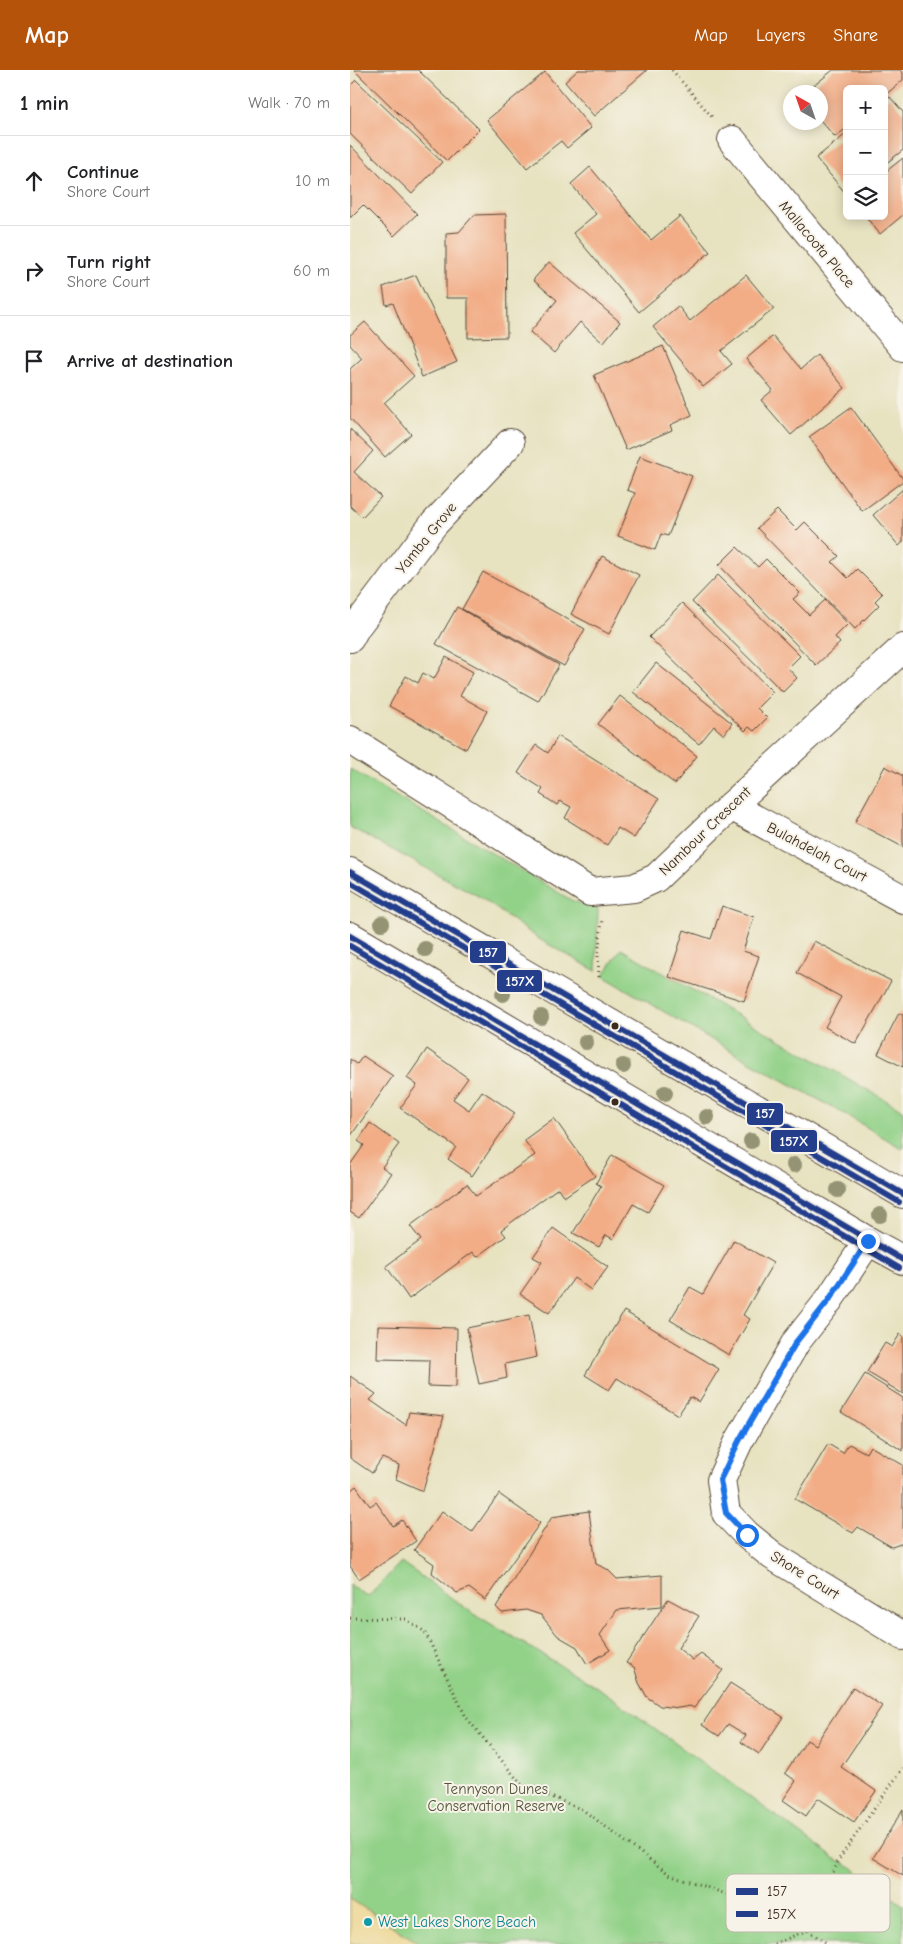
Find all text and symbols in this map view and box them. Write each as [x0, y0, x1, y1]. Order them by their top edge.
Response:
text: Map [25, 21, 69, 49]
text: Map [694, 25, 728, 46]
text: Layers [756, 25, 805, 46]
text: Share [833, 25, 878, 46]
north arrow [783, 85, 828, 130]
map controls [843, 85, 888, 220]
button: + [843, 85, 888, 130]
text: 1 min [20, 91, 69, 115]
text: Walk · 70 m [248, 94, 330, 112]
button: − [843, 130, 888, 175]
text: Continue [67, 161, 139, 183]
icon: ahead [20, 167, 48, 195]
text: 10 m [295, 172, 330, 190]
button: layers [843, 175, 888, 220]
text: Shore Court [67, 183, 150, 201]
street label: Mallacoota Place [775, 197, 859, 292]
text: Turn right [67, 251, 151, 273]
icon: right [20, 257, 48, 285]
text: 60 m [293, 262, 330, 280]
text: Shore Court [67, 273, 150, 291]
icon: arrive [20, 347, 48, 375]
text: Arrive at destination [67, 350, 233, 372]
street label: Yamba Grove [392, 498, 461, 577]
street label: Nambour Crescent [655, 782, 755, 879]
street label: Bulahdelah Court [764, 818, 871, 886]
line badge: 157 [469, 940, 507, 964]
text: 157 [478, 944, 498, 961]
line badge: 157X [496, 969, 543, 993]
text: 157X [505, 973, 535, 990]
unlabelled marker [610, 1021, 620, 1031]
unlabelled marker [610, 1097, 620, 1107]
line badge: 157 [746, 1102, 784, 1126]
text: 157 [755, 1105, 775, 1122]
line badge: 157X [770, 1129, 818, 1153]
text: 157X [779, 1133, 809, 1150]
route end [857, 1230, 880, 1253]
route start [736, 1524, 759, 1547]
street label: Shore Court [767, 1547, 843, 1604]
park label: Tennyson Dunes Conservation Reserve [427, 1780, 565, 1815]
legend [726, 1874, 890, 1932]
text: 157 [767, 1883, 787, 1900]
text: 157X [767, 1906, 796, 1923]
place label: West Lakes Shore Beach [378, 1913, 536, 1931]
marker: West Lakes Shore Beach [362, 1916, 374, 1928]

